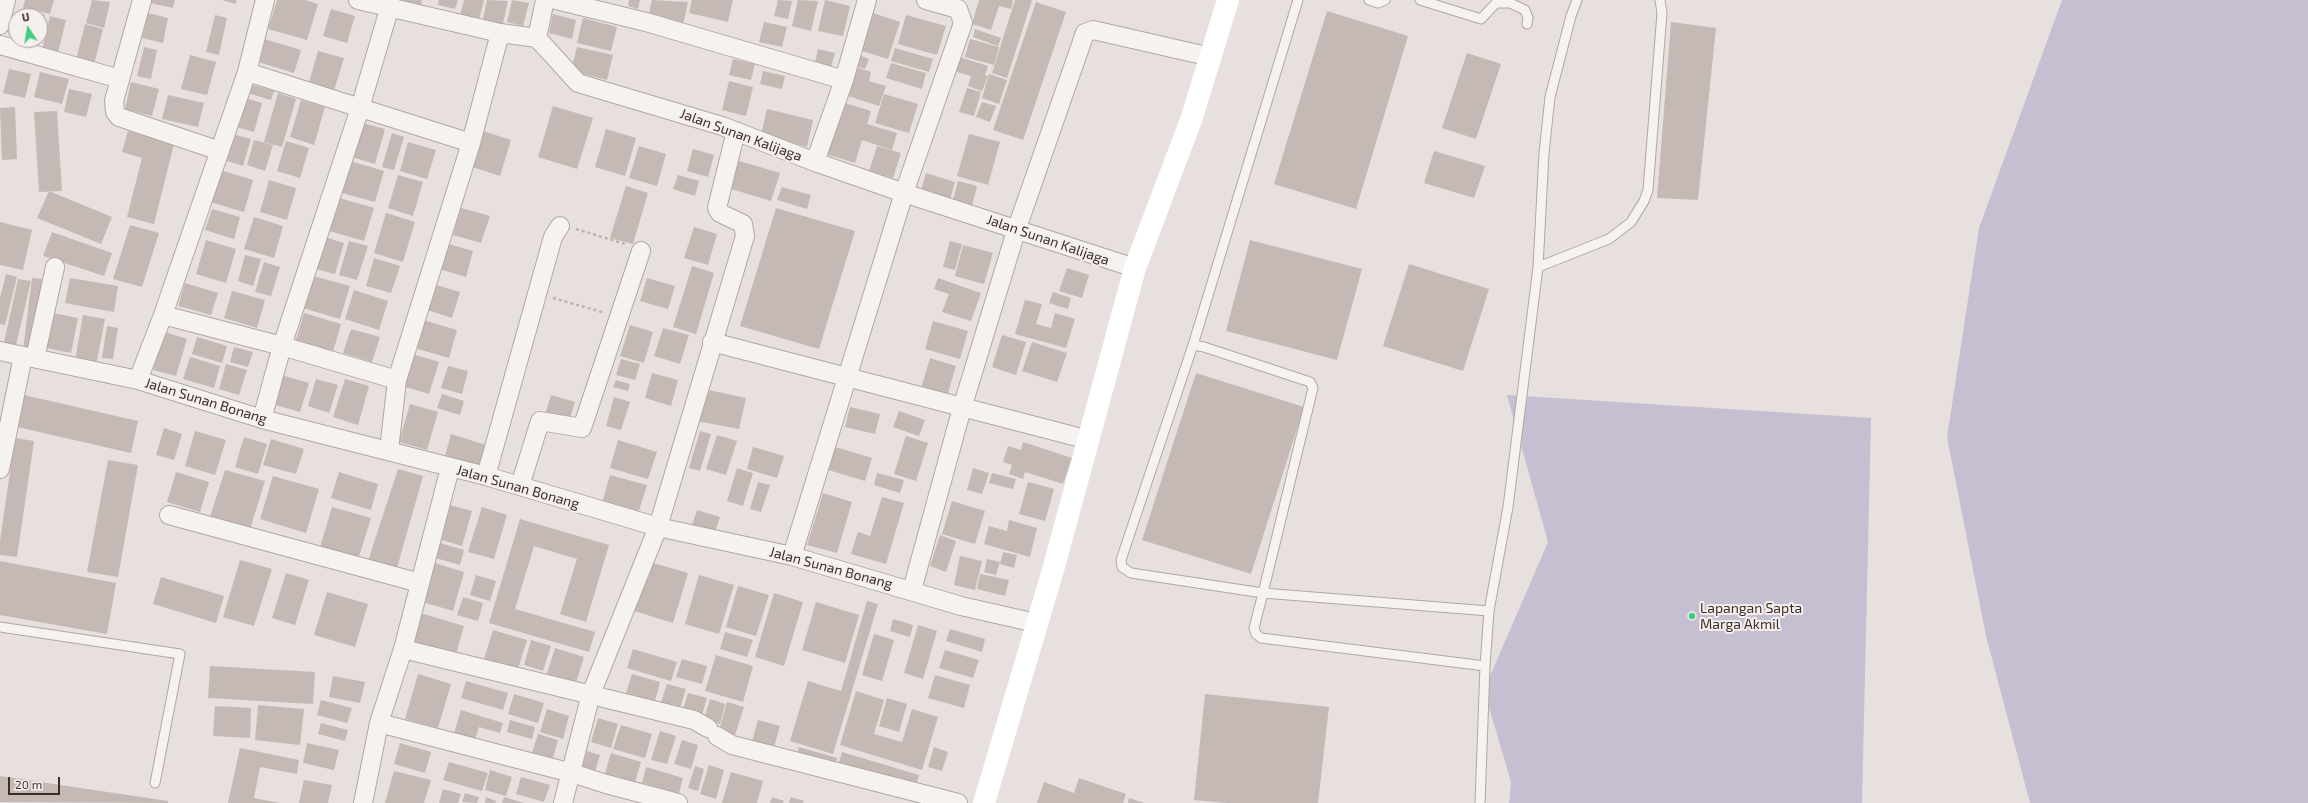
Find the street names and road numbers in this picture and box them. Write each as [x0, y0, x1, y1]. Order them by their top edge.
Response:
street label: Jalan Sunan Kalijaga [678, 105, 804, 165]
street label: Jalan Sunan Kalijaga [984, 211, 1112, 269]
street label: Jalan Sunan Bonang [143, 374, 269, 428]
street label: Jalan Sunan Bonang [455, 461, 581, 513]
street label: Jalan Sunan Bonang [768, 543, 894, 593]

